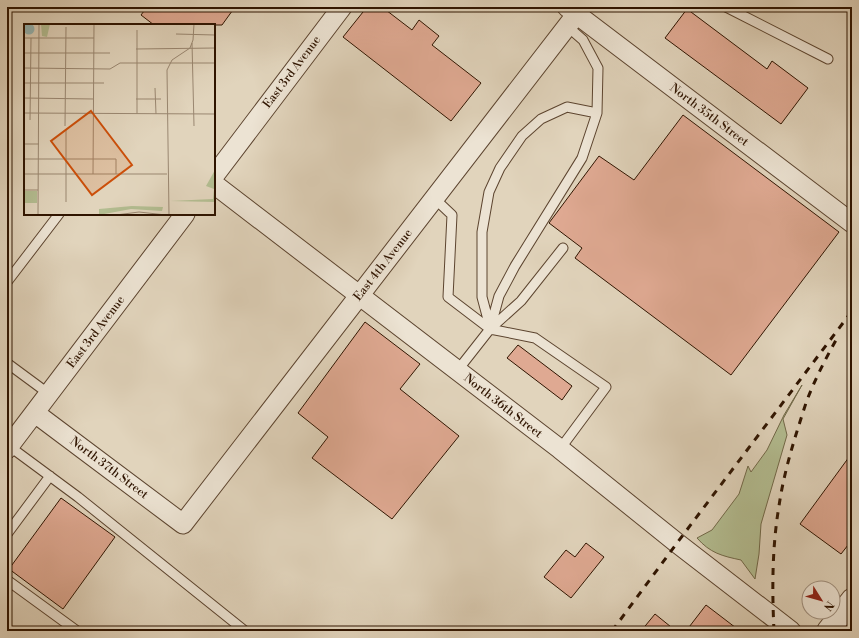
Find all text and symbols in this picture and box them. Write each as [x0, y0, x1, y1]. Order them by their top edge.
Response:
inset map [24, 24, 215, 215]
street label: East 3rd Avenue [260, 33, 324, 111]
street label: North 35th Street [667, 80, 752, 150]
street label: East 4th Avenue [350, 226, 416, 304]
street label: East 3rd Avenue [64, 293, 128, 371]
street label: North 36th Street [461, 371, 546, 442]
street label: North 37th Street [67, 434, 152, 503]
north arrow [801, 580, 841, 620]
text: N [820, 598, 836, 613]

